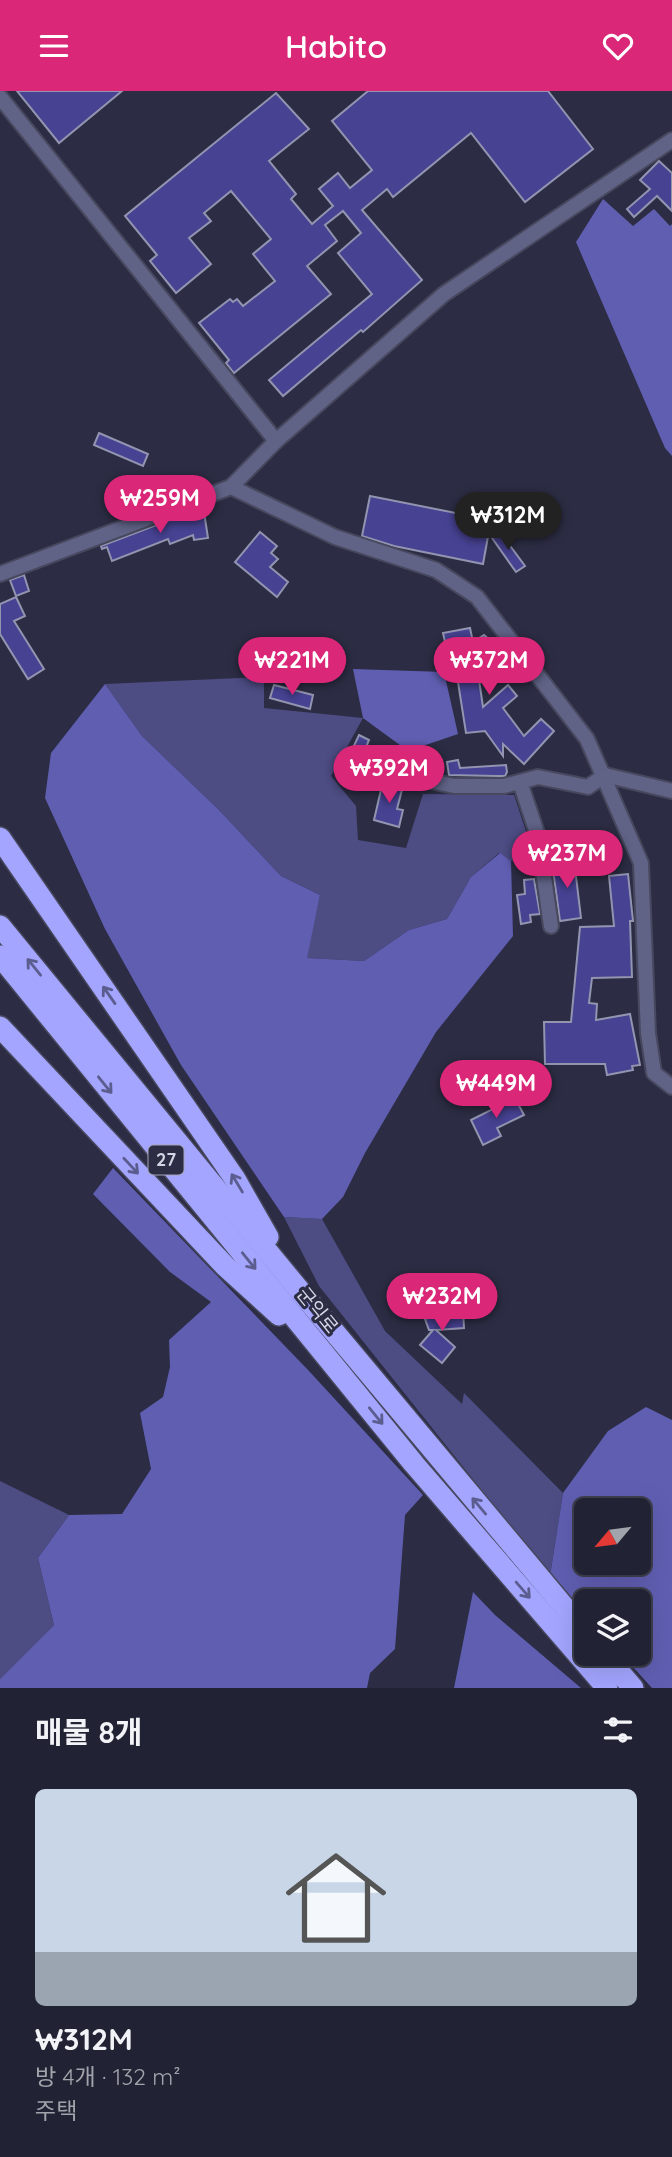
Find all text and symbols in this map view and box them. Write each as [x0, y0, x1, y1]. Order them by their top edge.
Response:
text: Habito [285, 26, 387, 66]
icon: menu [35, 27, 73, 65]
icon: heart [599, 27, 637, 65]
pin: ₩259M [111, 475, 209, 535]
text: ₩259M [120, 483, 200, 512]
pin: ₩312M [459, 493, 557, 552]
text: ₩312M [471, 500, 545, 529]
pin: ₩221M [243, 637, 341, 697]
pin: ₩372M [440, 637, 538, 697]
text: ₩221M [254, 645, 330, 674]
text: ₩372M [450, 645, 528, 674]
pin: ₩392M [340, 745, 438, 805]
text: ₩392M [349, 753, 429, 782]
pin: ₩237M [518, 831, 616, 890]
text: ₩237M [528, 838, 606, 867]
one-way arrow [26, 959, 42, 977]
one-way arrow [102, 986, 116, 1005]
pin: ₩449M [447, 1061, 545, 1120]
text: ₩449M [456, 1068, 536, 1097]
one-way arrow [98, 1076, 113, 1094]
road number: 27 [148, 1145, 184, 1175]
one-way arrow [123, 1157, 139, 1175]
one-way arrow [230, 1174, 244, 1194]
one-way arrow [242, 1252, 257, 1270]
pin: ₩232M [393, 1273, 491, 1333]
text: ₩232M [402, 1281, 482, 1310]
street label: 군익로 [292, 1282, 344, 1338]
one-way arrow [368, 1407, 383, 1425]
one-way arrow [471, 1497, 487, 1515]
north arrow [574, 1498, 651, 1575]
map controls [574, 1498, 651, 1666]
one-way arrow [515, 1581, 531, 1599]
button: layers [574, 1589, 651, 1666]
icon: filters [599, 1711, 637, 1749]
text: 매물 8개 [35, 1713, 143, 1751]
icon: home [273, 1835, 399, 1961]
text: ₩312M [35, 2020, 133, 2058]
text: 방 4개 · 132 m² [35, 2062, 181, 2091]
text: 주택 [35, 2096, 77, 2125]

